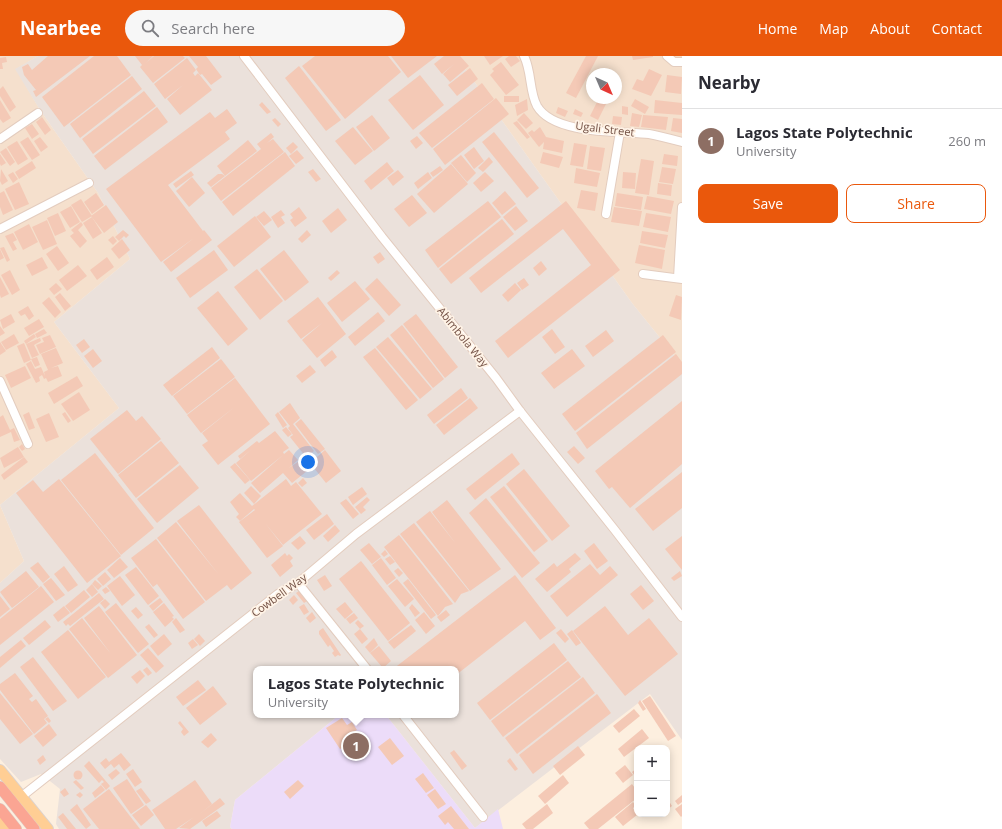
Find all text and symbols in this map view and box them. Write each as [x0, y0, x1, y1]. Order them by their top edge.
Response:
search box [125, 10, 405, 46]
text: Nearbee [20, 15, 101, 41]
icon: search [139, 17, 161, 39]
text: Search here [171, 18, 255, 38]
text: Home [758, 19, 797, 38]
text: Map [819, 19, 848, 38]
text: About [870, 19, 910, 38]
text: Contact [932, 19, 982, 38]
north arrow [586, 68, 622, 104]
text: Nearby [698, 71, 760, 94]
street label: Ugali Street [575, 117, 635, 140]
text: Lagos State Polytechnic [736, 122, 913, 142]
text: 1 [707, 132, 715, 150]
text: 260 m [948, 132, 986, 150]
text: University [736, 142, 796, 160]
button: Save [698, 184, 838, 223]
button: Share [846, 184, 986, 223]
street label: Abimbola Way [434, 303, 493, 370]
your location [298, 452, 318, 472]
street label: Cowbell Way [248, 569, 310, 620]
popup [253, 666, 459, 718]
text: Lagos State Polytechnic [268, 673, 444, 693]
text: University [268, 693, 328, 711]
pin: 1 [343, 731, 369, 761]
map controls [634, 745, 670, 817]
button: + [634, 745, 670, 781]
button: − [634, 781, 670, 817]

